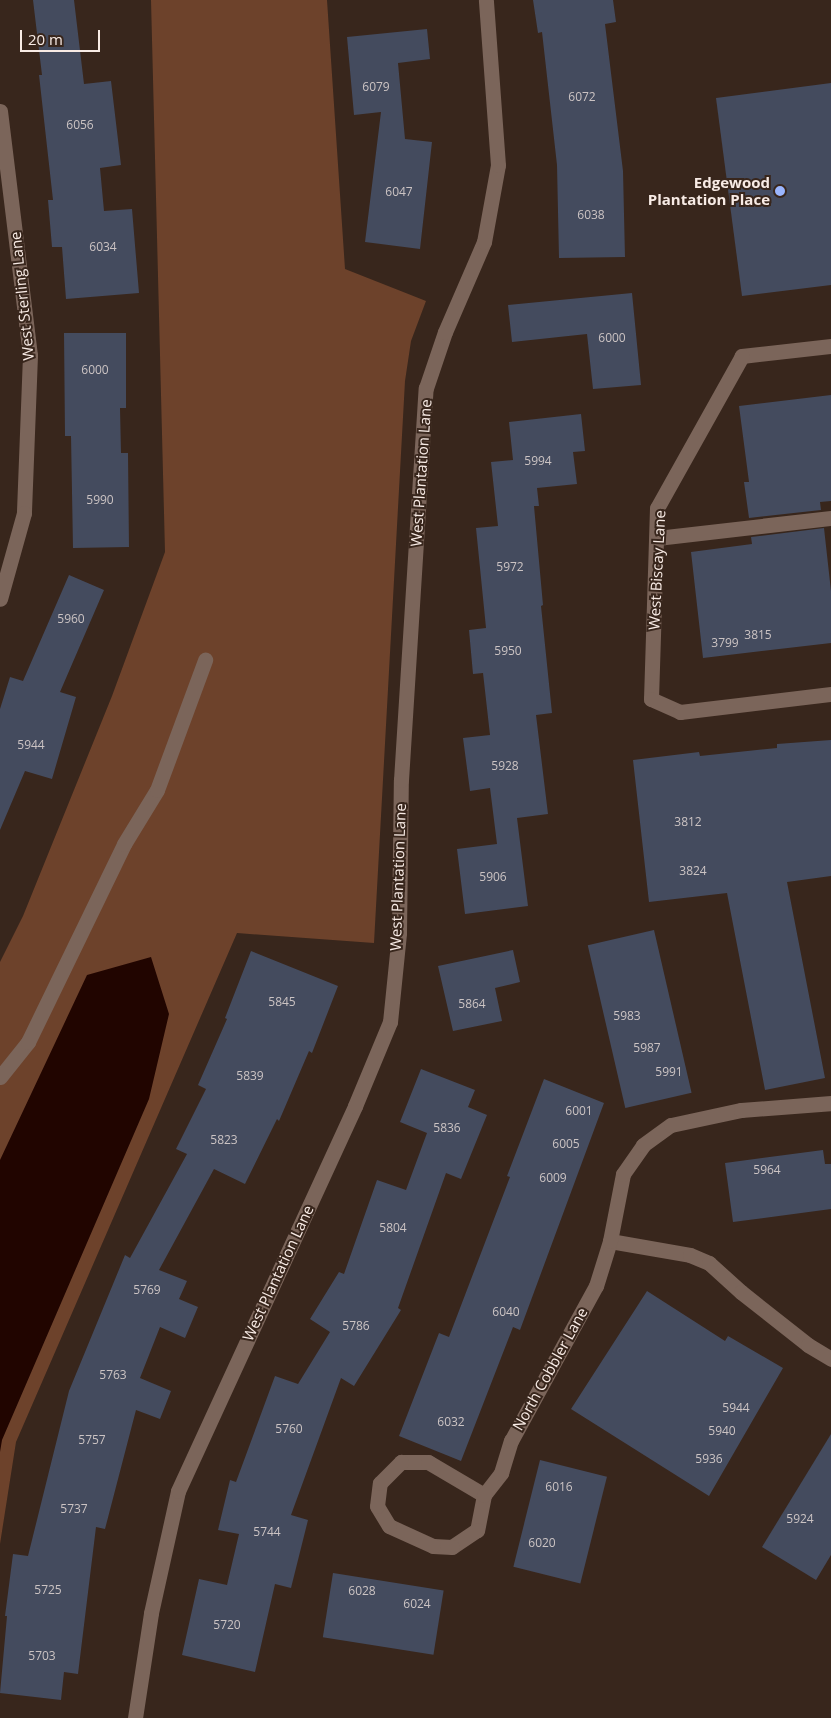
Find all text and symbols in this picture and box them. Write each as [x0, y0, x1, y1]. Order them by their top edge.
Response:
scale bar [22, 20, 102, 52]
text: 20 m [28, 29, 63, 49]
house number: 6079 [362, 80, 390, 94]
house number: 6072 [568, 90, 596, 104]
house number: 6056 [66, 118, 94, 132]
place label: Edgewood Plantation Place [648, 173, 770, 208]
house number: 6047 [385, 185, 413, 199]
marker: Edgewood Plantation Place [774, 185, 786, 197]
house number: 6038 [577, 208, 605, 222]
street label: West Sterling Lane [6, 231, 38, 361]
house number: 6034 [89, 240, 117, 254]
house number: 6000 [598, 331, 626, 345]
house number: 6000 [81, 363, 109, 377]
street label: West Plantation Lane [407, 399, 435, 547]
house number: 5994 [524, 454, 552, 468]
house number: 5990 [86, 493, 114, 507]
street label: West Biscay Lane [645, 510, 669, 630]
house number: 5972 [496, 560, 524, 574]
house number: 5960 [57, 612, 85, 626]
house number: 3815 [744, 628, 772, 642]
house number: 3799 [711, 636, 739, 650]
house number: 5950 [494, 644, 522, 658]
house number: 5944 [17, 738, 45, 752]
house number: 5928 [491, 759, 519, 773]
street label: West Plantation Lane [386, 803, 410, 951]
house number: 3812 [674, 815, 702, 829]
house number: 3824 [679, 864, 707, 878]
house number: 5906 [479, 870, 507, 884]
house number: 5845 [268, 995, 296, 1009]
house number: 5864 [458, 997, 486, 1011]
house number: 5983 [613, 1009, 641, 1023]
house number: 5987 [633, 1041, 661, 1055]
house number: 5991 [655, 1065, 683, 1079]
house number: 5839 [236, 1069, 264, 1083]
house number: 6001 [565, 1104, 593, 1118]
house number: 5836 [433, 1121, 461, 1135]
house number: 5823 [210, 1133, 238, 1147]
house number: 6005 [552, 1137, 580, 1151]
house number: 5964 [753, 1163, 781, 1177]
house number: 6009 [539, 1171, 567, 1185]
street label: West Plantation Lane [239, 1202, 317, 1344]
house number: 5804 [379, 1221, 407, 1235]
house number: 5769 [133, 1283, 161, 1297]
street label: North Cobbler Lane [509, 1304, 591, 1434]
house number: 6040 [492, 1305, 520, 1319]
house number: 5786 [342, 1319, 370, 1333]
house number: 5763 [99, 1368, 127, 1382]
house number: 5944 [722, 1401, 750, 1415]
house number: 6032 [437, 1415, 465, 1429]
house number: 5760 [275, 1422, 303, 1436]
house number: 5940 [708, 1424, 736, 1438]
house number: 5757 [78, 1433, 106, 1447]
house number: 5936 [695, 1452, 723, 1466]
house number: 6016 [545, 1480, 573, 1494]
house number: 5737 [60, 1502, 88, 1516]
house number: 5924 [786, 1512, 814, 1526]
house number: 5744 [253, 1525, 281, 1539]
house number: 6020 [528, 1536, 556, 1550]
house number: 5725 [34, 1583, 62, 1597]
house number: 6028 [348, 1584, 376, 1598]
house number: 6024 [403, 1597, 431, 1611]
house number: 5720 [213, 1618, 241, 1632]
house number: 5703 [28, 1649, 56, 1663]

